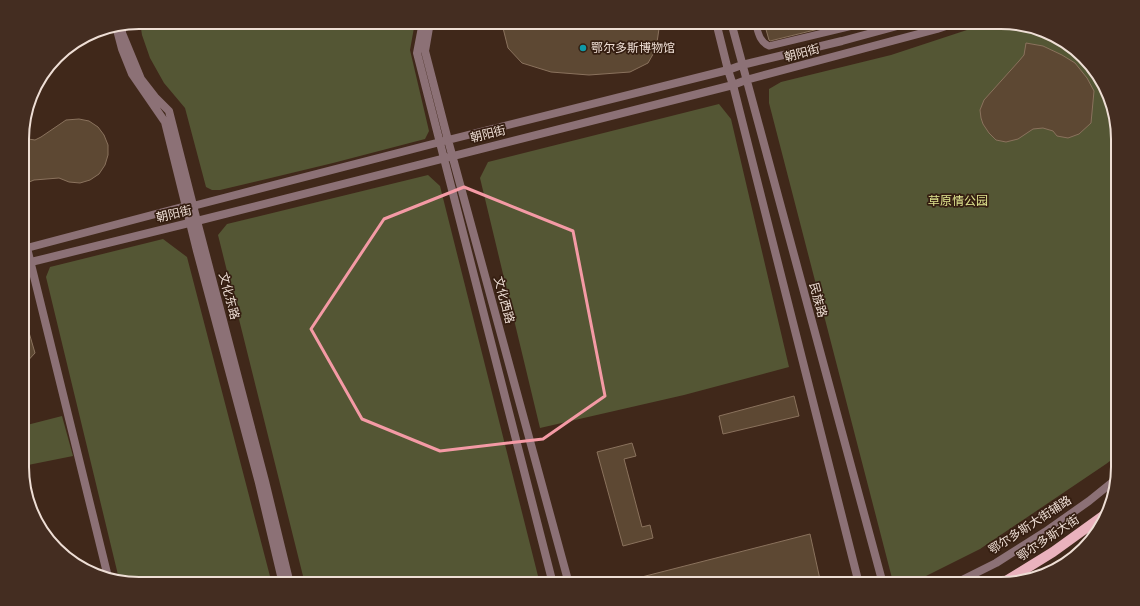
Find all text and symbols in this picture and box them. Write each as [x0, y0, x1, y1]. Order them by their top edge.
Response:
place label: 鄂尔多斯博物馆 [591, 40, 675, 55]
street label: 朝阳街 [783, 41, 821, 64]
marker: 鄂尔多斯博物馆 [578, 43, 588, 53]
street label: 朝阳街 [469, 122, 507, 145]
park label: 草原情公园 [928, 193, 988, 208]
street label: 朝阳街 [155, 202, 193, 225]
street label: 文化东路 [216, 271, 243, 321]
street label: 文化西路 [491, 275, 518, 325]
street label: 民族路 [807, 281, 830, 319]
street label: 鄂尔多斯大街辅路 [986, 493, 1074, 557]
street label: 鄂尔多斯大街 [1014, 512, 1082, 564]

